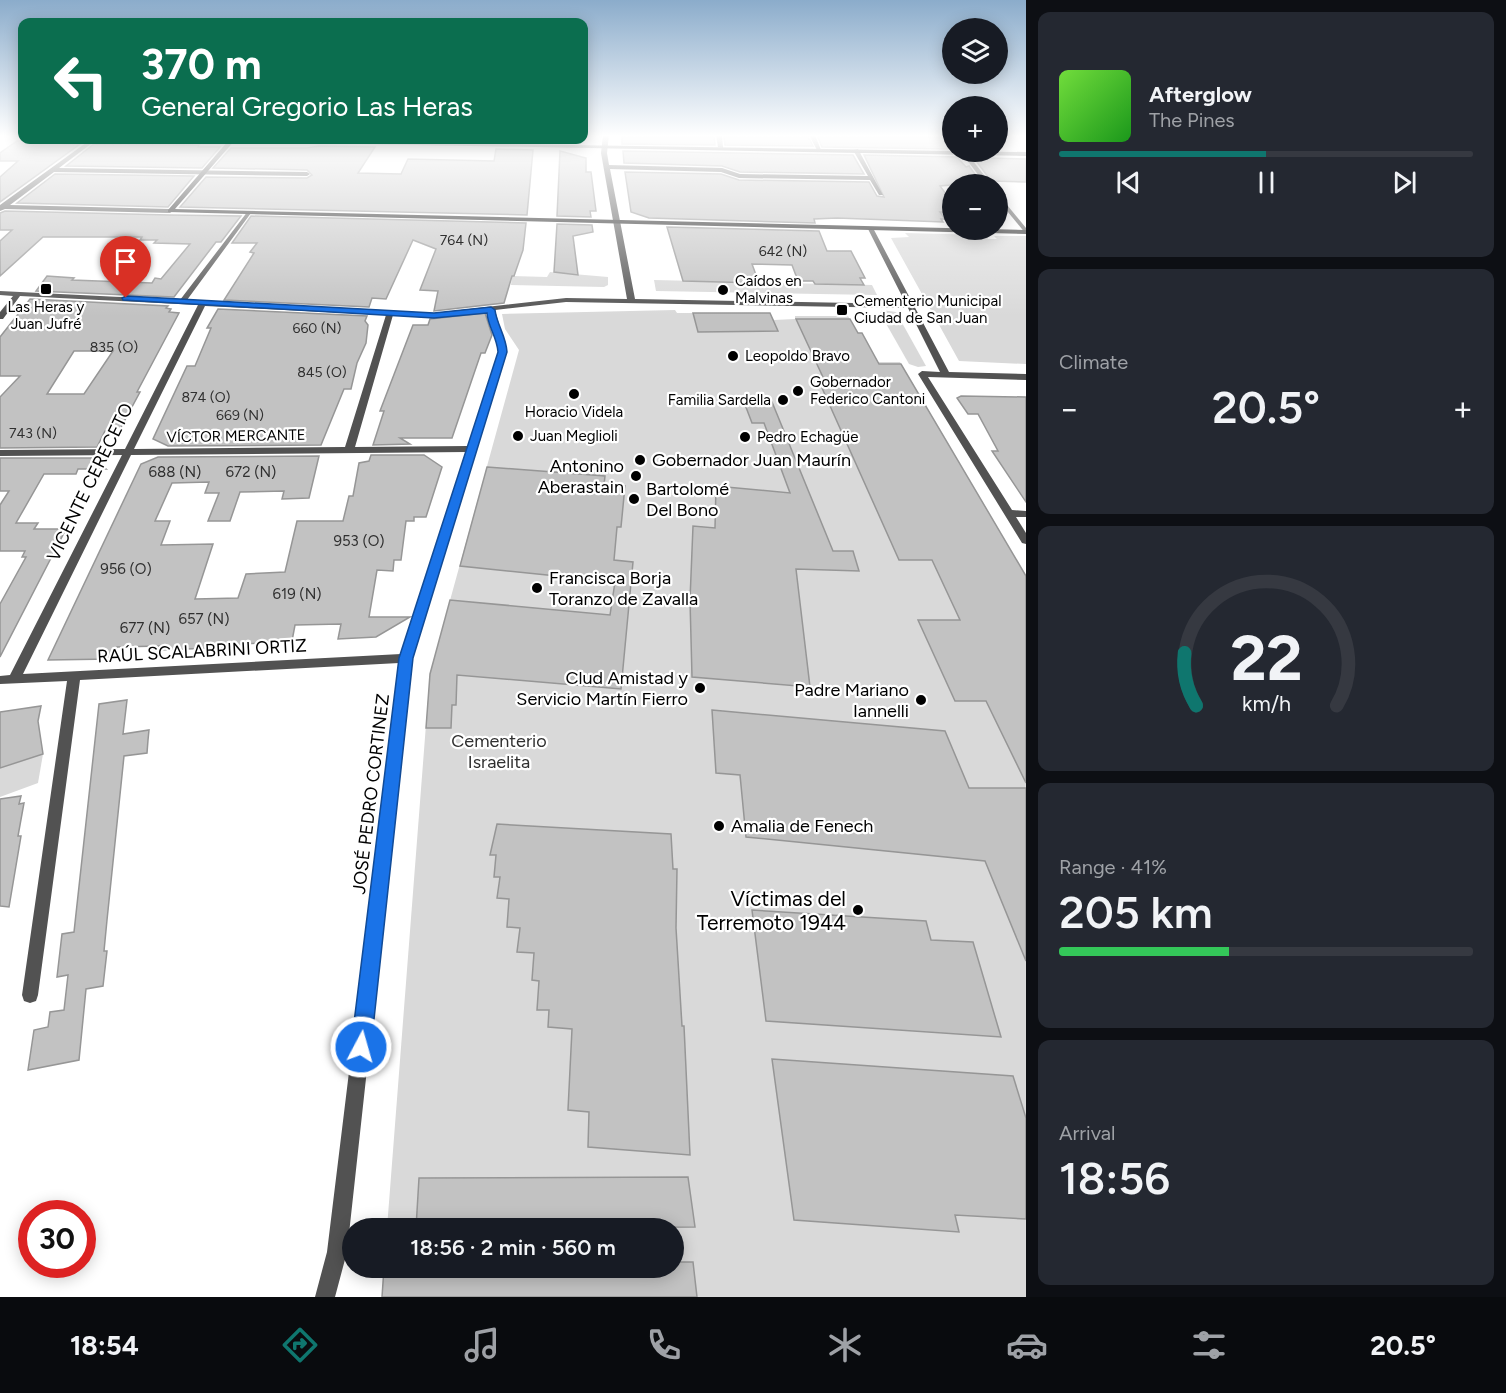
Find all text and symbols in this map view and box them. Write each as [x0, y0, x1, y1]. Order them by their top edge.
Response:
map controls [942, 18, 1008, 240]
button: layers [942, 18, 1008, 84]
text: 370 m [141, 39, 262, 90]
icon: left [42, 42, 120, 120]
text: Afterglow [1149, 81, 1252, 108]
text: General Gregorio Las Heras [141, 90, 473, 123]
button: + [942, 96, 1008, 162]
text: The Pines [1149, 108, 1235, 132]
icon: previous [1112, 166, 1145, 199]
icon: pause [1250, 166, 1283, 199]
icon: next [1388, 166, 1421, 199]
button: − [942, 174, 1008, 240]
house number: 764 (N) [440, 232, 488, 249]
pin [100, 236, 151, 298]
house number: 642 (N) [759, 243, 807, 260]
icon: arrive [109, 245, 142, 278]
place label: Caídos en Malvinas [735, 272, 802, 307]
marker: Las Heras y Juan Jufré [39, 282, 53, 296]
marker: Caídos en Malvinas [716, 283, 730, 297]
place label: Cementerio Municipal Ciudad de San Juan [854, 292, 1001, 327]
place label: Las Heras y Juan Jufré [8, 298, 85, 333]
marker: Cementerio Municipal Ciudad de San Juan [835, 303, 849, 317]
house number: 660 (N) [293, 320, 342, 337]
house number: 835 (O) [90, 339, 138, 356]
place label: Leopoldo Bravo [745, 347, 850, 365]
marker: Leopoldo Bravo [726, 349, 740, 363]
text: Climate [1059, 350, 1128, 374]
house number: 845 (O) [297, 364, 347, 381]
place label: Gobernador Federico Cantoni [810, 373, 925, 408]
text: 20.5° [1212, 380, 1320, 434]
marker: Gobernador Federico Cantoni [791, 384, 805, 398]
marker: Horacio Videla [567, 387, 581, 401]
house number: 874 (O) [182, 389, 231, 406]
text: − [1059, 389, 1080, 428]
text: + [1452, 389, 1473, 428]
place label: Familia Sardella [668, 391, 771, 409]
marker: Familia Sardella [776, 393, 790, 407]
street label: VICENTE CERECETO [42, 399, 138, 565]
place label: Horacio Videla [525, 403, 623, 421]
house number: 669 (N) [216, 407, 264, 424]
house number: 743 (N) [9, 425, 57, 442]
street label: VÍCTOR MERCANTE [166, 426, 306, 446]
place label: Juan Meglioli [530, 427, 618, 445]
place label: Pedro Echagüe [757, 428, 858, 446]
marker: Juan Meglioli [511, 429, 525, 443]
marker: Pedro Echagüe [738, 430, 752, 444]
place label: Gobernador Juan Maurín [652, 449, 851, 471]
marker: Gobernador Juan Maurín [633, 453, 647, 467]
place label: Antonino Aberastain [538, 455, 624, 498]
house number: 688 (N) [149, 463, 201, 481]
house number: 672 (N) [226, 463, 276, 481]
marker: Antonino Aberastain [629, 469, 643, 483]
place label: Bartolomé Del Bono [646, 478, 729, 521]
marker: Bartolomé Del Bono [627, 492, 641, 506]
house number: 953 (O) [333, 532, 385, 550]
house number: 956 (O) [100, 560, 152, 578]
place label: Francisca Borja Toranzo de Zavalla [549, 567, 698, 610]
marker: Francisca Borja Toranzo de Zavalla [530, 581, 544, 595]
house number: 619 (N) [272, 585, 322, 603]
house number: 657 (N) [178, 610, 230, 628]
house number: 677 (N) [120, 619, 170, 637]
text: 22 [1230, 621, 1302, 696]
street label: RAÚL SCALABRINI ORTIZ [97, 635, 307, 667]
place label: Clud Amistad y Servicio Martín Fierro [516, 667, 689, 710]
place label: Padre Mariano Iannelli [794, 679, 909, 722]
marker: Clud Amistad y Servicio Martín Fierro [693, 681, 707, 695]
text: km/h [1242, 691, 1290, 716]
street label: JOSÉ PEDRO CORTINEZ [348, 693, 394, 895]
marker: Padre Mariano Iannelli [914, 693, 928, 707]
park label: Cementerio Israelita [451, 730, 547, 773]
place label: Amalia de Fenech [731, 815, 873, 837]
marker: Amalia de Fenech [712, 819, 726, 833]
text: Range · 41% [1059, 855, 1167, 879]
text: 205 km [1059, 885, 1213, 939]
place label: Víctimas del Terremoto 1944 [697, 886, 846, 935]
marker: Víctimas del Terremoto 1944 [851, 903, 865, 917]
position arrow [329, 1015, 393, 1079]
text: Arrival [1059, 1121, 1115, 1145]
text: 18:56 [1059, 1151, 1170, 1205]
speed limit sign: 30 [18, 1200, 96, 1278]
text: 18:56 · 2 min · 560 m [410, 1234, 616, 1261]
icon: directions [279, 1324, 321, 1366]
icon: music [461, 1324, 503, 1366]
icon: phone [643, 1324, 685, 1366]
icon: climate [824, 1324, 866, 1366]
icon: car [1006, 1324, 1048, 1366]
icon: filters [1188, 1324, 1230, 1366]
text: 18:54 [70, 1329, 139, 1362]
text: 20.5° [1370, 1329, 1436, 1362]

